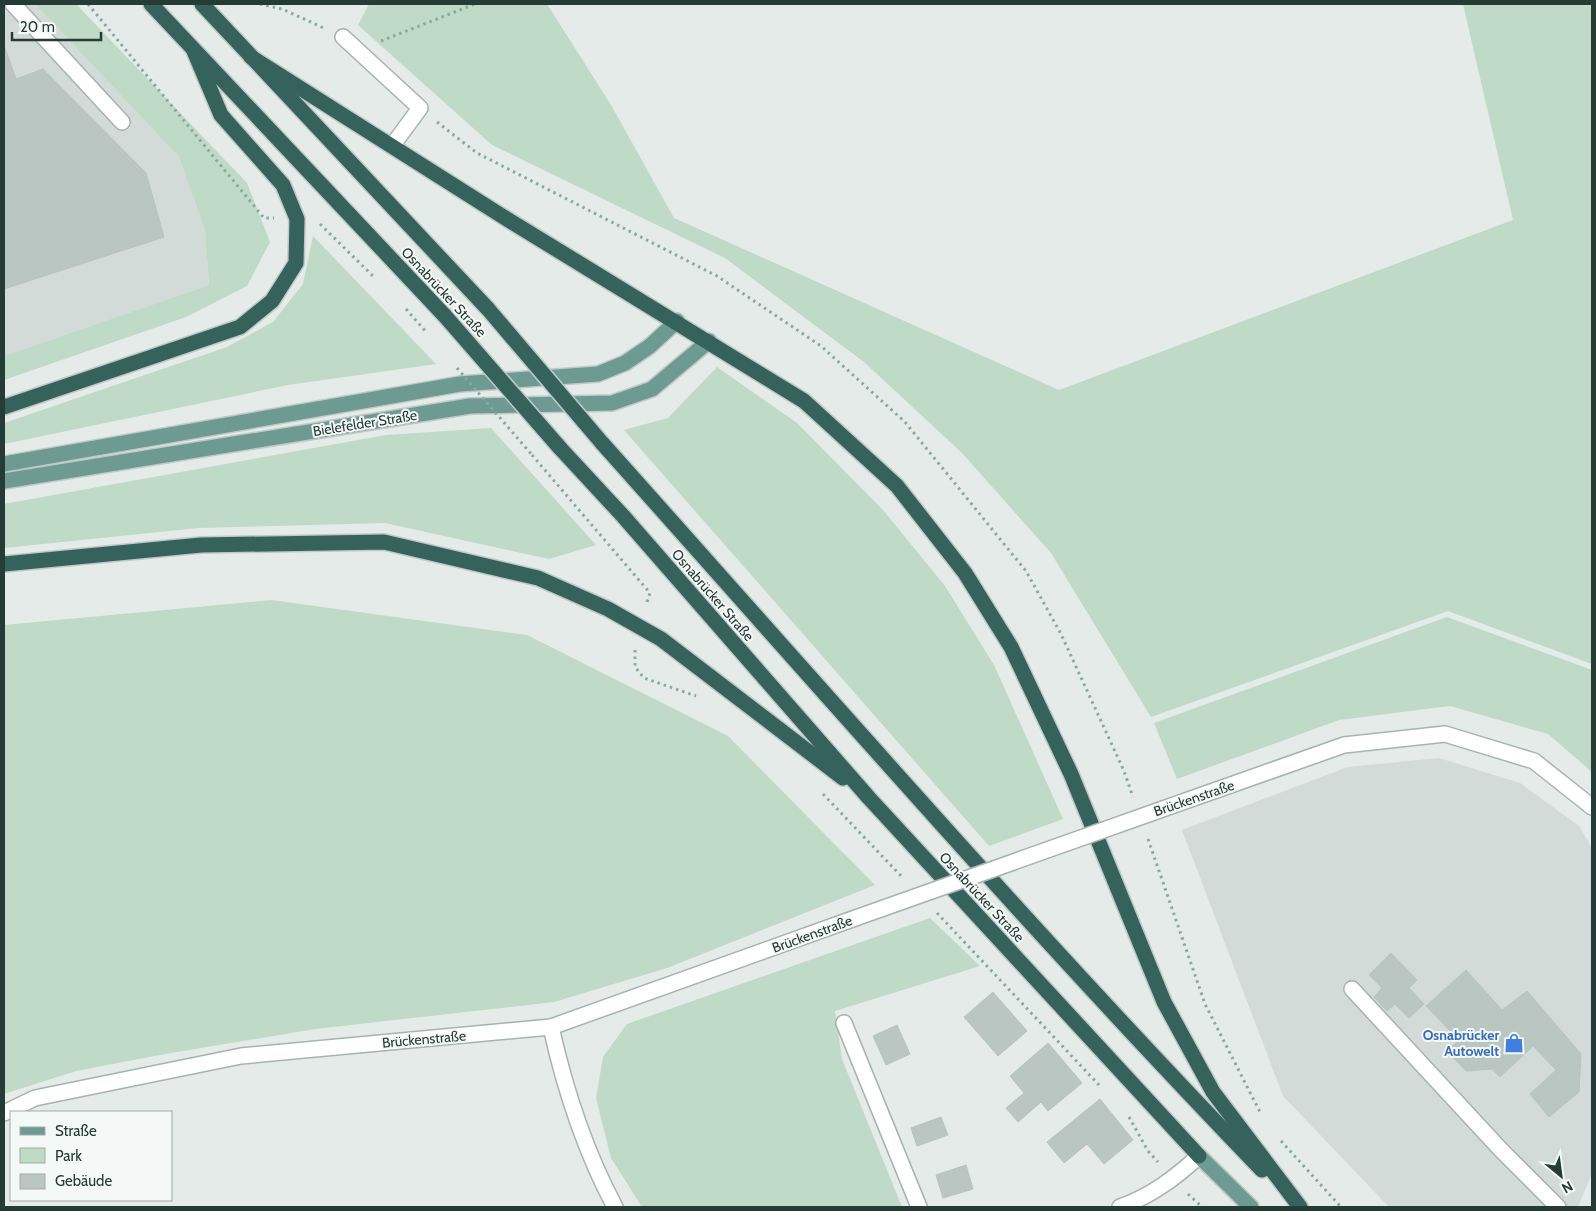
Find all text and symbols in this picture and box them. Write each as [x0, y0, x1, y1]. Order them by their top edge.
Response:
scale bar [12, 10, 101, 42]
text: 20 m [20, 18, 55, 36]
street label: Osnabrücker Straße [398, 243, 490, 341]
street label: Bielefelder Straße [312, 406, 418, 440]
street label: Osnabrücker Straße [668, 545, 758, 645]
street label: Brückenstraße [1151, 776, 1237, 820]
street label: Osnabrücker Straße [936, 848, 1028, 946]
street label: Brückenstraße [769, 911, 855, 957]
street label: Brückenstraße [381, 1026, 467, 1052]
place label: Osnabrücker Autowelt [1423, 1026, 1499, 1060]
shop icon: Osnabrücker Autowelt [1503, 1032, 1525, 1054]
legend [10, 1111, 172, 1201]
text: Straße [55, 1122, 97, 1140]
text: Park [55, 1147, 82, 1165]
north arrow [1536, 1151, 1586, 1201]
text: Gebäude [55, 1172, 112, 1190]
text: N [1559, 1177, 1576, 1198]

